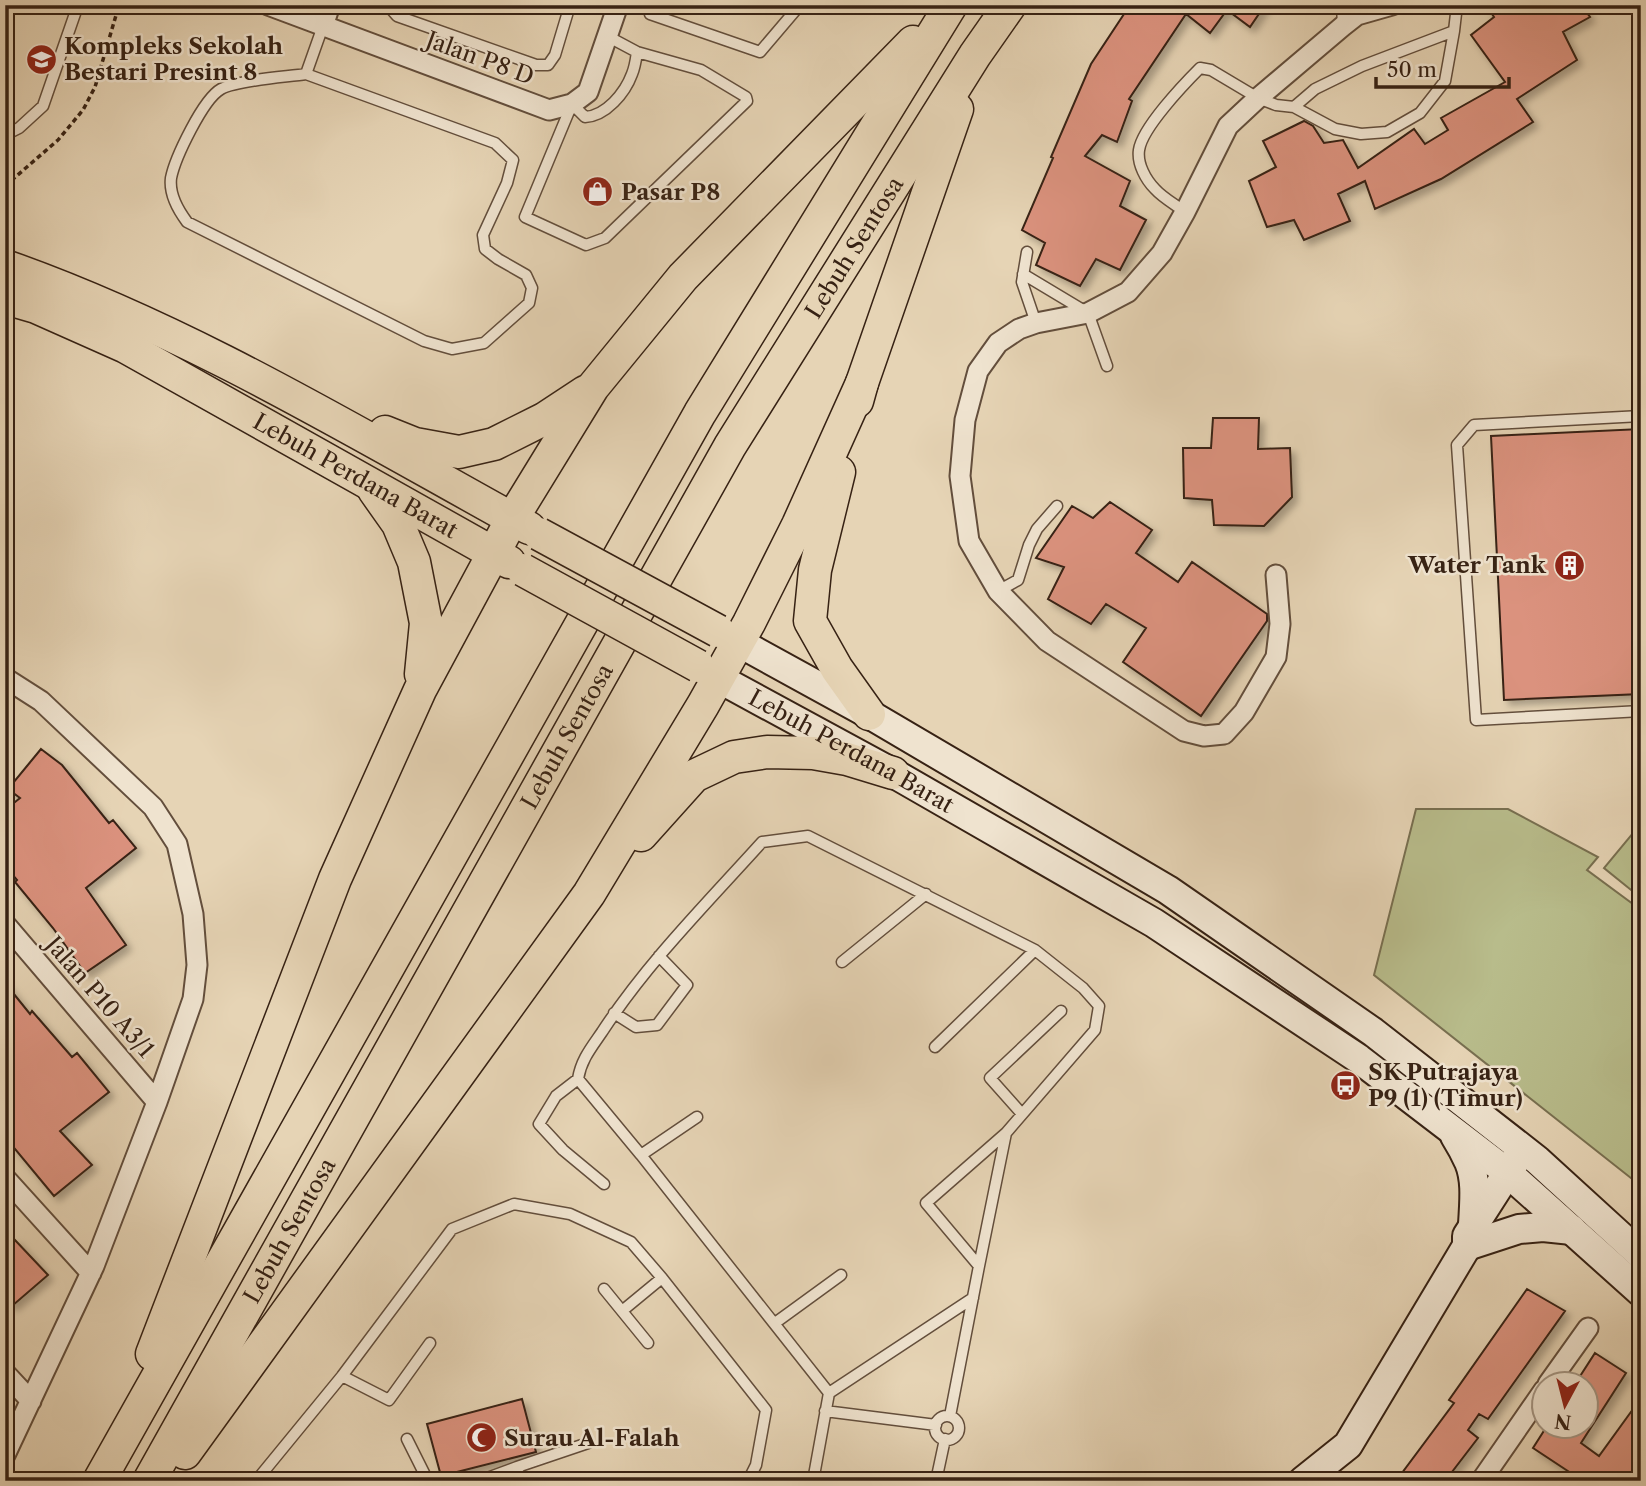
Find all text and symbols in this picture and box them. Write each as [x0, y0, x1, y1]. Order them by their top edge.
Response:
street label: Jalan P8 D [419, 24, 538, 90]
place label: Kompleks Sekolah Bestari Presint 8 [64, 32, 283, 86]
school or university icon: Kompleks Sekolah Bestari Presint 8 [24, 42, 58, 76]
scale bar [1376, 46, 1510, 90]
text: 50 m [1387, 57, 1437, 82]
street label: Lebuh Sentosa [799, 171, 910, 324]
shop icon: Pasar P8 [581, 175, 615, 209]
place label: Pasar P8 [621, 178, 720, 206]
street label: Lebuh Perdana Barat [248, 407, 463, 544]
building icon: Water Tank [1552, 548, 1586, 582]
place label: Water Tank [1407, 551, 1547, 579]
street label: Lebuh Sentosa [515, 658, 619, 814]
street label: Lebuh Perdana Barat [744, 683, 959, 819]
street label: Jalan P10 A3/1 [38, 928, 160, 1064]
place label: SK Putrajaya P9 (1) (Timur) [1368, 1058, 1523, 1112]
bus stop icon: SK Putrajaya P9 (1) (Timur) [1328, 1068, 1362, 1102]
street label: Lebuh Sentosa [238, 1152, 342, 1308]
north arrow [1530, 1370, 1600, 1440]
text: N [1553, 1409, 1573, 1434]
mosque icon: Surau Al-Falah [464, 1421, 498, 1455]
place label: Surau Al-Falah [504, 1424, 680, 1452]

